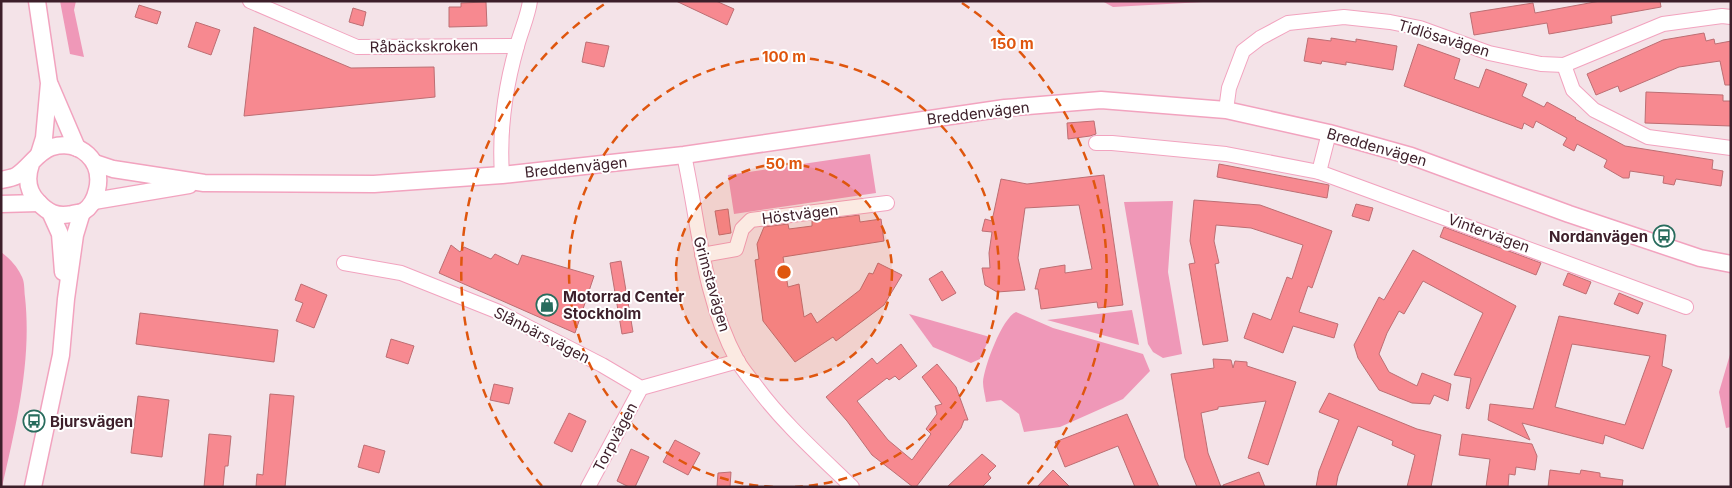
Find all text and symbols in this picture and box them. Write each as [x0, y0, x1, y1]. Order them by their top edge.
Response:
street label: Tidlösavägen [1396, 15, 1492, 61]
text: 150 m [990, 34, 1034, 53]
street label: Råbäckskroken [370, 36, 478, 56]
text: 100 m [762, 47, 806, 66]
street label: Breddenvägen [926, 97, 1030, 129]
street label: Breddenvägen [1325, 124, 1429, 170]
street label: Breddenvägen [524, 152, 628, 182]
text: 50 m [766, 154, 802, 173]
street label: Höstvägen [761, 200, 839, 228]
street label: Vintervägen [1445, 209, 1533, 257]
bus stop icon: Nordanvägen [1652, 224, 1676, 248]
place label: Nordanvägen [1549, 227, 1648, 246]
street label: Grimstavägen [689, 234, 735, 334]
centre of rings [775, 263, 793, 281]
place label: Motorrad Center Stockholm [563, 287, 684, 323]
shop icon: Motorrad Center Stockholm [535, 293, 559, 317]
street label: Slånbärsvägen [491, 303, 593, 367]
street label: Torpvägen [589, 399, 641, 475]
bus stop icon: Bjursvägen [22, 409, 46, 433]
place label: Bjursvägen [50, 412, 133, 431]

